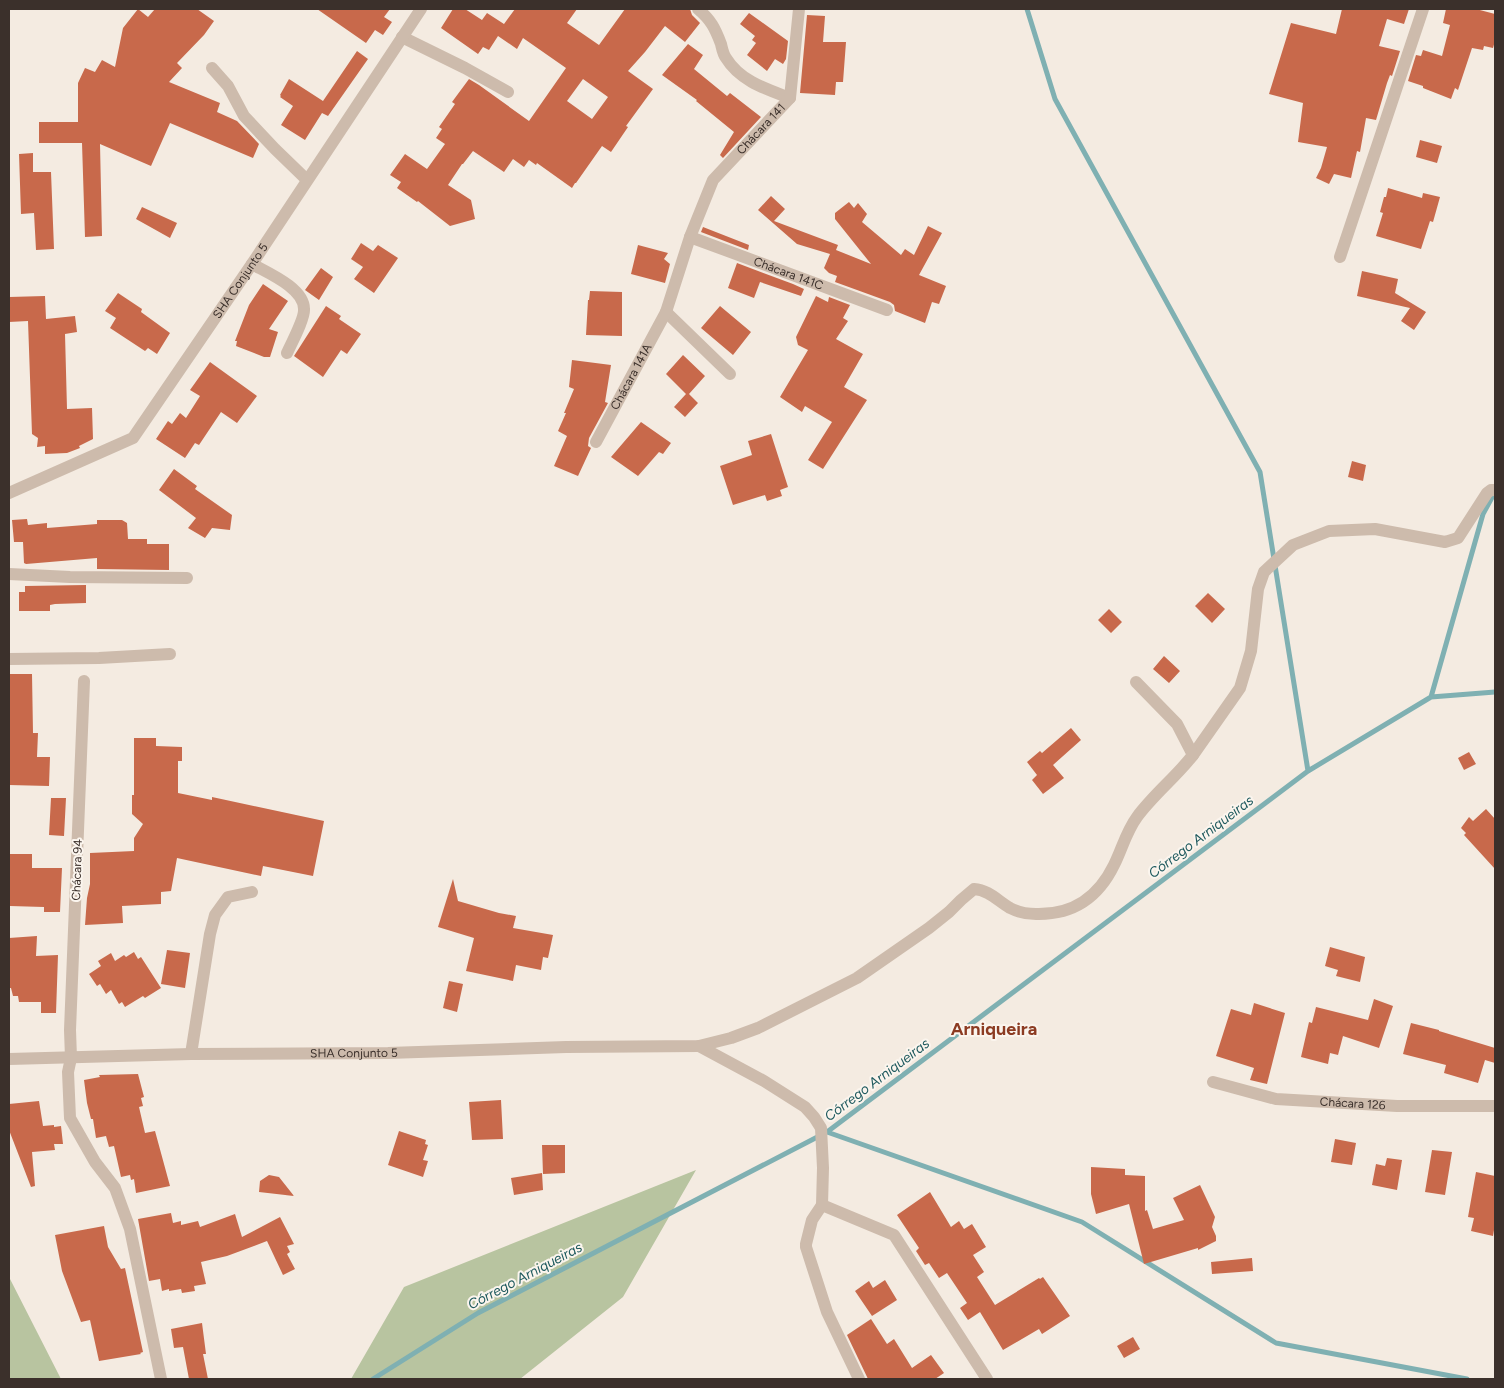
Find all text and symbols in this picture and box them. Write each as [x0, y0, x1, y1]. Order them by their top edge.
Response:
street label: Chácara 141 [734, 101, 788, 157]
street label: SHA Conjunto 5 [210, 241, 271, 321]
street label: Chácara 141C [752, 254, 826, 293]
street label: Chácara 141A [608, 341, 654, 412]
water label: Córrego Arniqueiras [1145, 792, 1257, 882]
street label: Chácara 94 [69, 839, 85, 901]
district label: Arniqueira [951, 1018, 1037, 1040]
water label: Córrego Arniqueiras [821, 1035, 933, 1125]
street label: SHA Conjunto 5 [310, 1046, 398, 1060]
street label: Chácara 126 [1319, 1095, 1386, 1112]
water label: Córrego Arniqueiras [465, 1238, 586, 1313]

